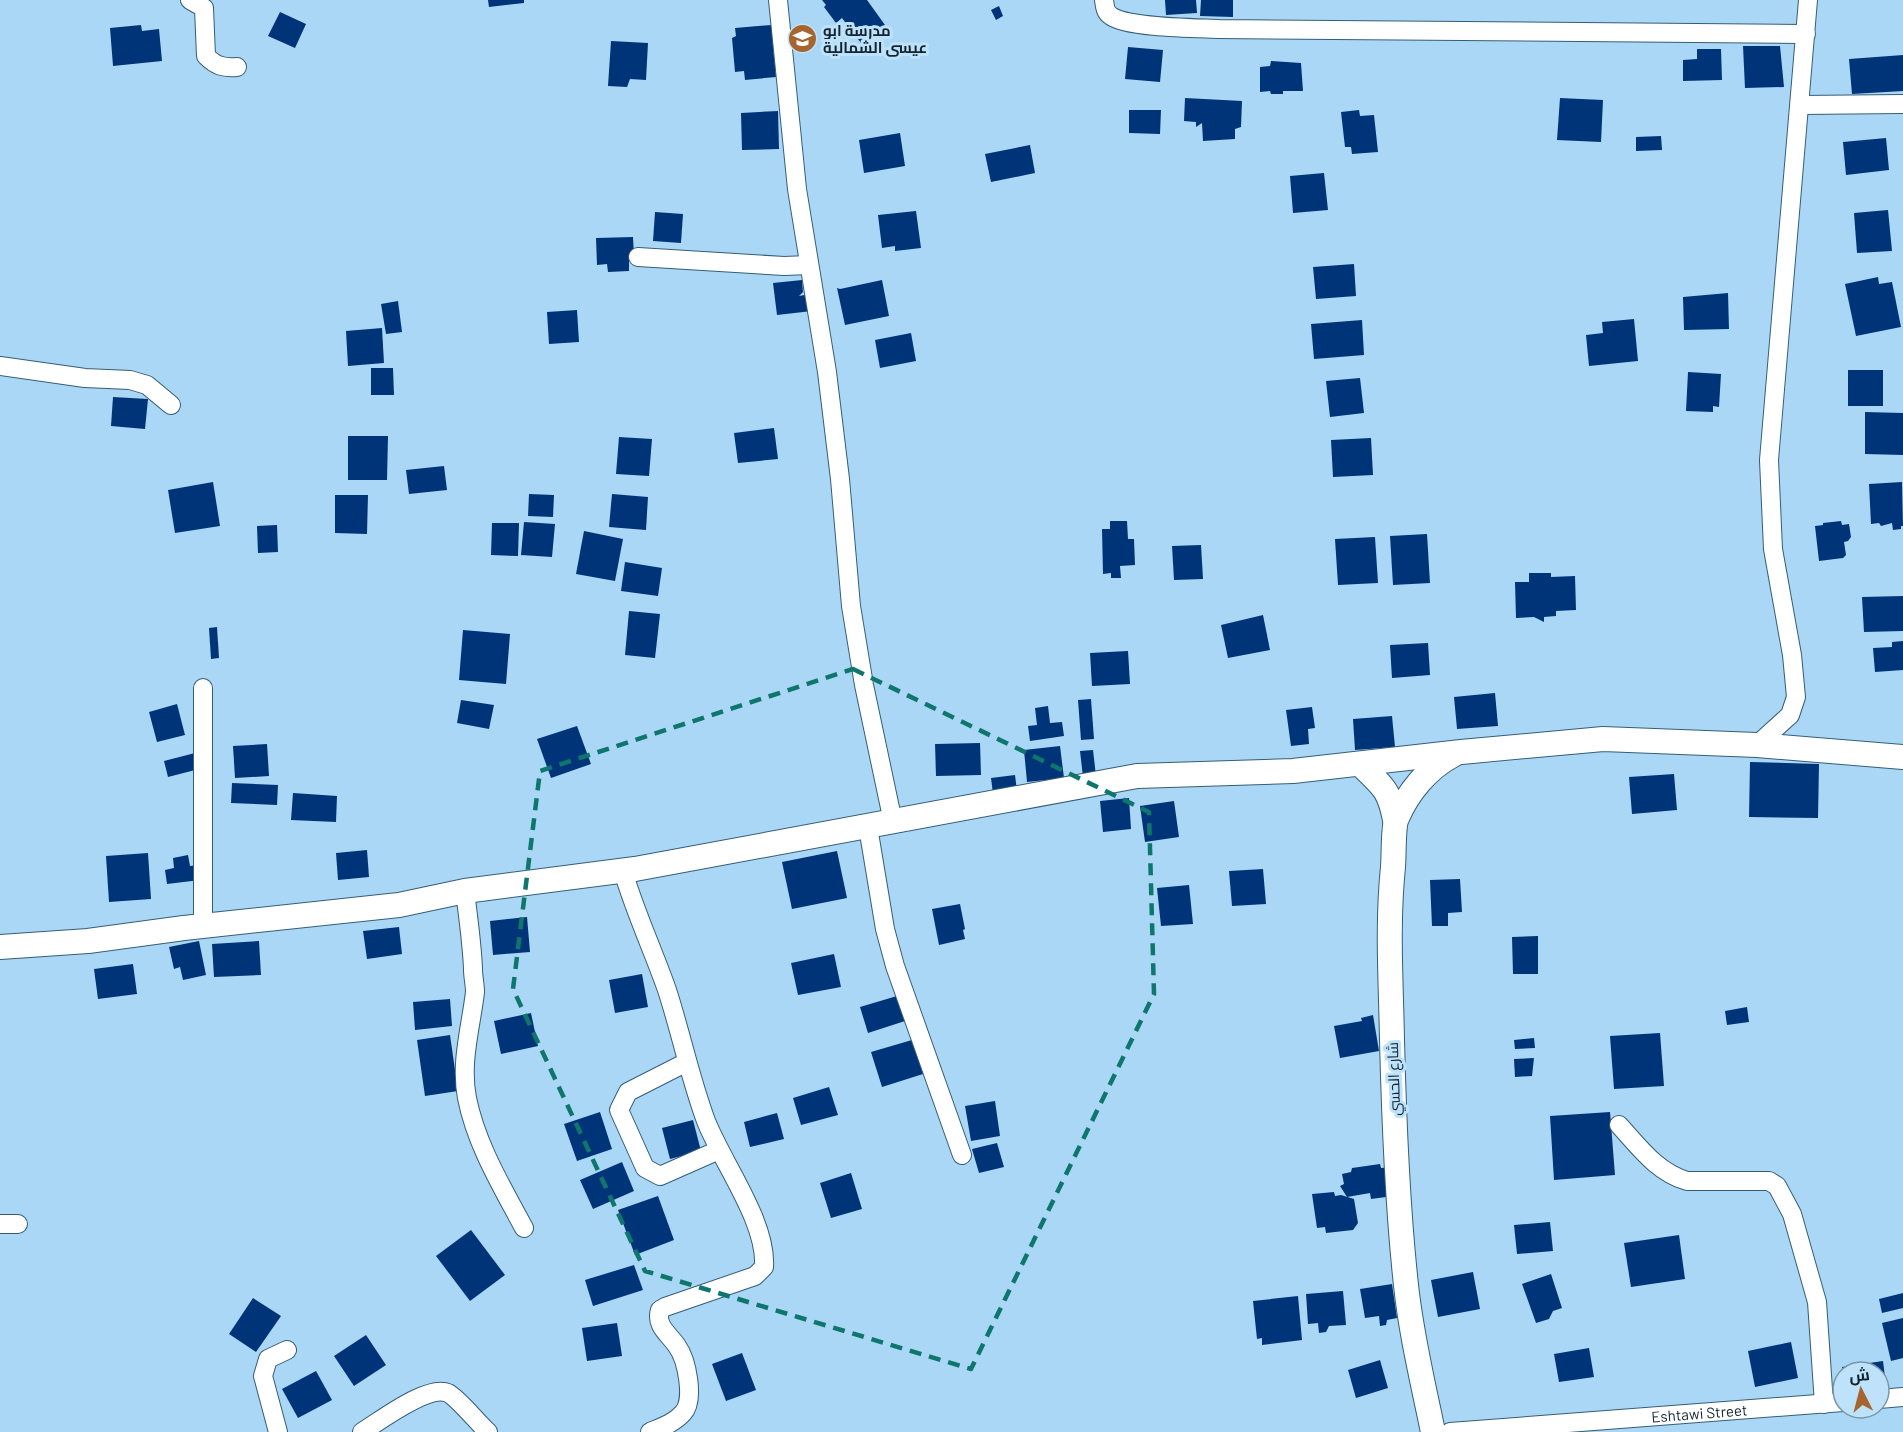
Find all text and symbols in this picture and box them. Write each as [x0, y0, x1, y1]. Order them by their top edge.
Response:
place label: مدرسة ابو عيسى الشمالية [823, 21, 927, 57]
school or university icon: مدرسة ابو عيسى الشمالية [786, 23, 818, 55]
street label: شارع الحسي [1383, 1042, 1407, 1116]
north arrow [1831, 1360, 1891, 1420]
text: ش [1848, 1364, 1871, 1386]
street label: Eshtawi Street [1651, 1400, 1748, 1426]

